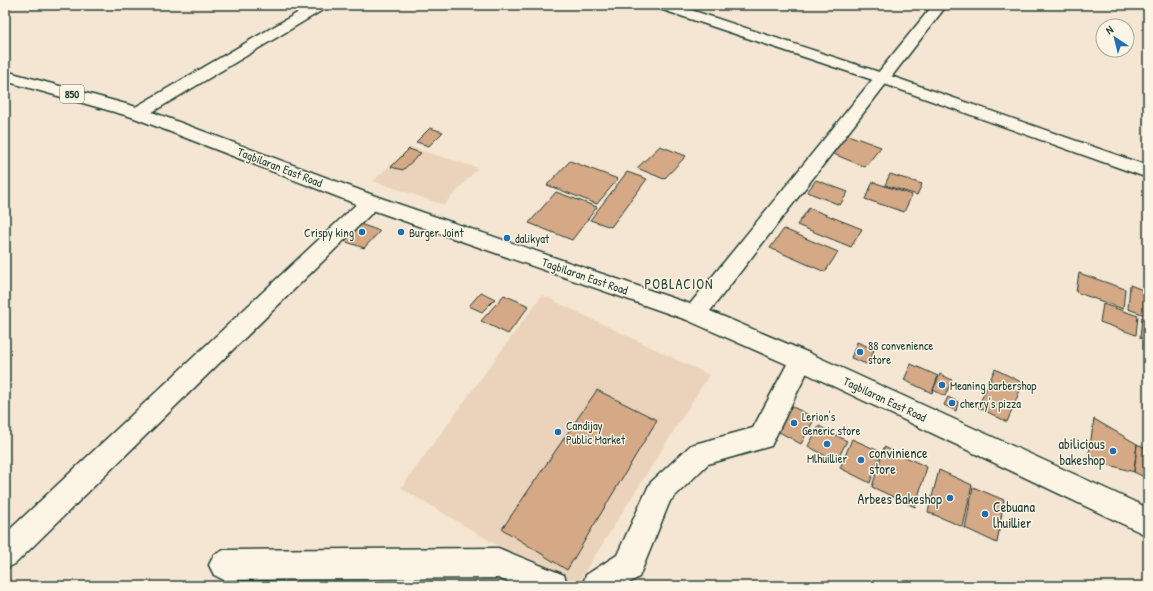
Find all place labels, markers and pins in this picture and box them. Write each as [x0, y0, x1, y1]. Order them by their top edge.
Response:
place label: Crispy king [304, 224, 354, 241]
place label: Burger Joint [409, 224, 464, 241]
marker: Crispy king [357, 227, 367, 237]
marker: Burger Joint [396, 227, 406, 237]
place label: dalikyat [515, 230, 550, 247]
marker: dalikyat [502, 233, 512, 243]
place label: 88 convenience store [868, 337, 934, 368]
marker: 88 convenience store [855, 347, 865, 357]
place label: Meaning barbershop [950, 377, 1037, 394]
marker: Meaning barbershop [937, 380, 947, 390]
place label: cherry's pizza [960, 395, 1021, 412]
marker: cherry's pizza [947, 398, 957, 408]
place label: Lerion's Generic store [802, 408, 861, 439]
place label: Candijay Public Market [566, 417, 626, 448]
marker: Lerion's Generic store [789, 418, 799, 428]
marker: Candijay Public Market [553, 427, 563, 437]
place label: abilicious bakeshop [1059, 434, 1105, 470]
marker: Mlhuillier [822, 439, 832, 449]
place label: convinience store [869, 443, 928, 478]
marker: abilicious bakeshop [1108, 446, 1118, 456]
place label: Mlhuillier [807, 450, 847, 467]
marker: convinience store [856, 455, 866, 465]
place label: Arbees Bakeshop [857, 489, 942, 509]
marker: Arbees Bakeshop [945, 493, 955, 503]
place label: Cebuana lhuillier [993, 497, 1035, 532]
marker: Cebuana lhuillier [980, 509, 990, 519]

